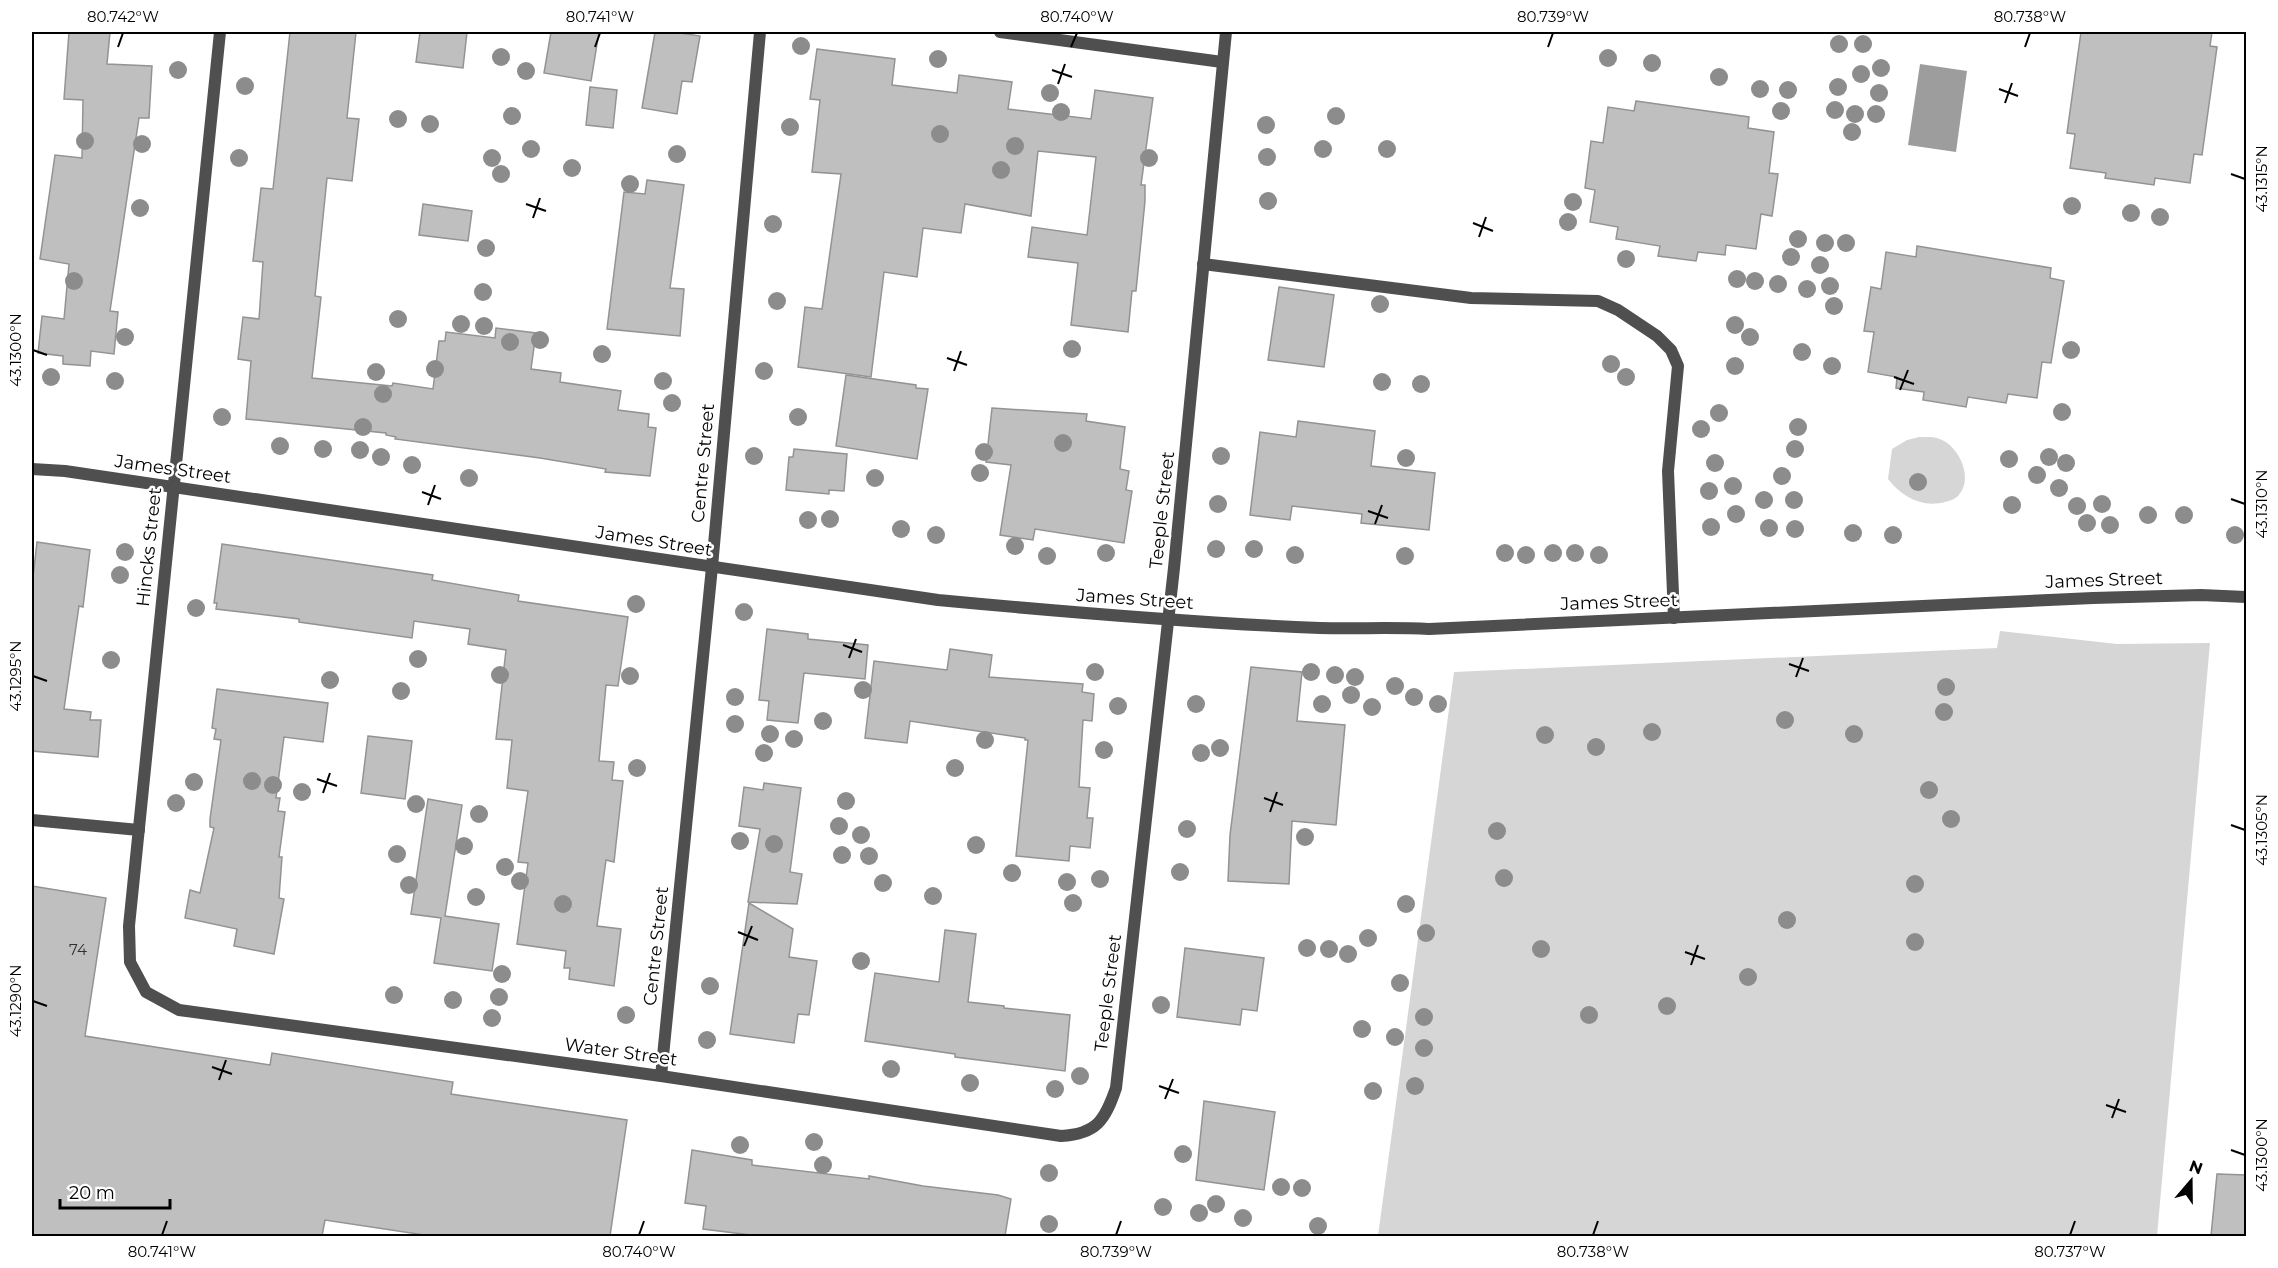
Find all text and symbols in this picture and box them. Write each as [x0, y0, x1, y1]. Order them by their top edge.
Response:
text: 80.742°W [87, 7, 159, 26]
text: 80.741°W [566, 7, 635, 26]
text: 80.740°W [1040, 7, 1114, 26]
text: 80.739°W [1517, 7, 1589, 26]
text: 80.738°W [1994, 7, 2067, 26]
text: 43.1315°N [2252, 145, 2271, 213]
text: 43.1300°N [6, 313, 25, 387]
street label: Centre Street [687, 402, 719, 524]
street label: James Street [112, 450, 233, 488]
street label: Teeple Street [1145, 450, 1179, 570]
text: 43.1310°N [2252, 470, 2271, 538]
street label: Hincks Street [132, 486, 166, 608]
street label: James Street [593, 521, 714, 561]
street label: James Street [2044, 567, 2163, 593]
street label: James Street [1075, 584, 1194, 614]
street label: James Street [1559, 589, 1678, 615]
text: 43.1295°N [6, 641, 25, 711]
text: 43.1305°N [2252, 794, 2271, 866]
street label: Centre Street [639, 885, 673, 1007]
street label: Teeple Street [1090, 933, 1126, 1053]
house number: 74 [69, 940, 87, 959]
text: 43.1290°N [6, 965, 25, 1037]
street label: Water Street [563, 1033, 679, 1071]
text: 43.1300°N [2252, 1118, 2271, 1192]
north arrow [2161, 1151, 2221, 1211]
text: N [2187, 1156, 2205, 1179]
scale bar [60, 1172, 170, 1210]
text: 20 m [69, 1182, 115, 1204]
text: 80.741°W [128, 1242, 197, 1261]
text: 80.740°W [602, 1242, 676, 1261]
text: 80.739°W [1080, 1242, 1152, 1261]
text: 80.738°W [1557, 1242, 1630, 1261]
text: 80.737°W [2034, 1242, 2106, 1261]

